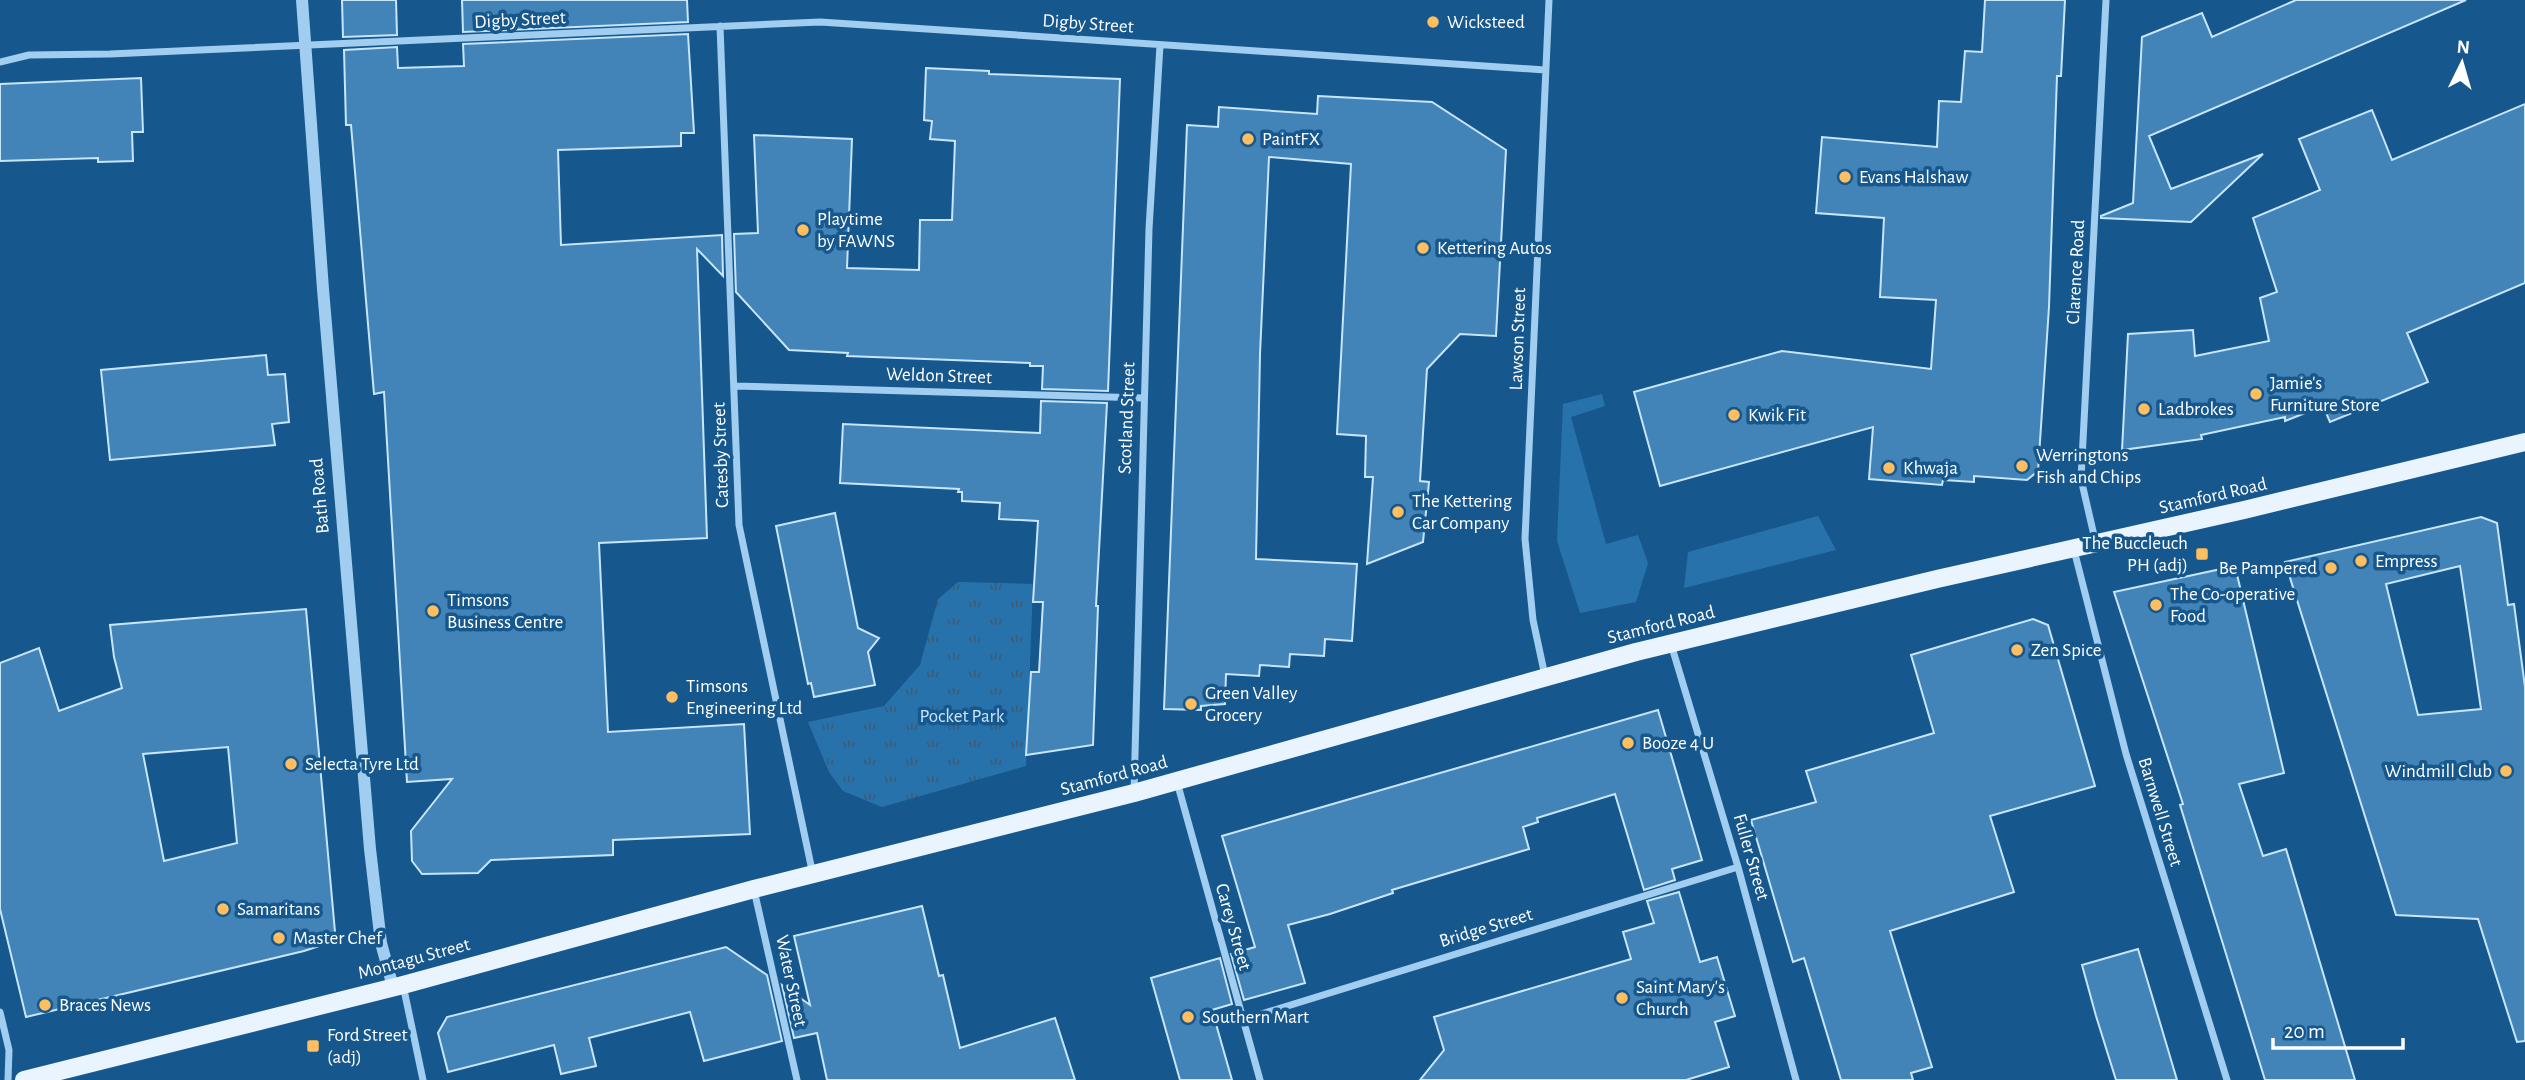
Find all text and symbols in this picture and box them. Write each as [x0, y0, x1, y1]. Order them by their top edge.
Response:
street label: Digby Street [474, 8, 566, 32]
street label: Digby Street [1042, 11, 1134, 37]
place label: Wicksteed [1447, 13, 1525, 32]
marker: Wicksteed [1425, 14, 1441, 30]
north arrow [2427, 28, 2497, 98]
text: N [2456, 38, 2471, 58]
place label: PaintFX [1262, 130, 1320, 149]
marker: PaintFX [1240, 131, 1256, 147]
place label: Evans Halshaw [1859, 168, 1968, 187]
marker: Evans Halshaw [1837, 169, 1853, 185]
place label: Playtime by FAWNS [817, 210, 895, 251]
street label: Clarence Road [2064, 219, 2088, 325]
marker: Playtime by FAWNS [795, 222, 811, 238]
place label: Kettering Autos [1437, 239, 1552, 258]
marker: Kettering Autos [1415, 240, 1431, 256]
street label: Lawson Street [1507, 287, 1529, 391]
street label: Scotland Street [1116, 362, 1138, 474]
street label: Weldon Street [886, 365, 992, 387]
place label: Jamie's Furniture Store [2270, 374, 2380, 415]
marker: Jamie's Furniture Store [2248, 386, 2264, 402]
place label: Ladbrokes [2158, 400, 2234, 419]
marker: Ladbrokes [2136, 401, 2152, 417]
street label: Catesby Street [710, 402, 732, 508]
place label: Kwik Fit [1748, 406, 1806, 425]
marker: Kwik Fit [1726, 407, 1742, 423]
place label: Werringtons Fish and Chips [2036, 446, 2141, 487]
street label: Bath Road [307, 457, 333, 535]
marker: Werringtons Fish and Chips [2014, 458, 2030, 474]
place label: Khwaja [1903, 459, 1958, 478]
marker: Khwaja [1881, 460, 1897, 476]
street label: Stamford Road [2157, 474, 2269, 518]
place label: The Kettering Car Company [1412, 492, 1513, 533]
marker: The Kettering Car Company [1390, 504, 1406, 520]
place label: The Buccleuch PH (adj) [2082, 534, 2188, 575]
marker: The Buccleuch PH (adj) [2194, 546, 2210, 562]
place label: Empress [2375, 552, 2438, 571]
marker: Empress [2353, 553, 2369, 569]
place label: Be Pampered [2219, 559, 2317, 578]
marker: Be Pampered [2323, 560, 2339, 576]
place label: The Co-operative Food [2170, 585, 2295, 626]
place label: Timsons Business Centre [447, 591, 563, 632]
marker: The Co-operative Food [2148, 597, 2164, 613]
street label: Stamford Road [1605, 602, 1717, 648]
marker: Timsons Business Centre [425, 603, 441, 619]
place label: Zen Spice [2031, 641, 2102, 660]
marker: Zen Spice [2009, 642, 2025, 658]
place label: Timsons Engineering Ltd [686, 677, 803, 718]
place label: Green Valley Grocery [1205, 684, 1297, 725]
marker: Timsons Engineering Ltd [664, 689, 680, 705]
marker: Green Valley Grocery [1183, 696, 1199, 712]
park label: Pocket Park [920, 707, 1005, 726]
place label: Booze 4 U [1642, 734, 1714, 753]
marker: Booze 4 U [1620, 735, 1636, 751]
street label: Stamford Road [1058, 753, 1170, 799]
place label: Selecta Tyre Ltd [305, 755, 419, 774]
street label: Barnwell Street [2134, 755, 2186, 869]
marker: Selecta Tyre Ltd [283, 756, 299, 772]
place label: Windmill Club [2384, 762, 2492, 781]
marker: Windmill Club [2498, 763, 2514, 779]
street label: Fuller Street [1730, 812, 1772, 902]
street label: Carey Street [1212, 881, 1254, 973]
place label: Samaritans [237, 900, 320, 919]
marker: Samaritans [215, 901, 231, 917]
street label: Bridge Street [1437, 905, 1535, 951]
place label: Master Chef [293, 929, 383, 948]
marker: Master Chef [271, 930, 287, 946]
street label: Water Street [772, 933, 810, 1029]
street label: Montagu Street [356, 935, 472, 983]
place label: Saint Mary's Church [1636, 978, 1725, 1019]
marker: Saint Mary's Church [1614, 990, 1630, 1006]
place label: Braces News [59, 996, 151, 1015]
marker: Braces News [37, 997, 53, 1013]
scale bar [2273, 1006, 2402, 1050]
place label: Southern Mart [1202, 1008, 1309, 1027]
marker: Southern Mart [1180, 1009, 1196, 1025]
text: 20 m [2284, 1021, 2325, 1042]
place label: Ford Street (adj) [327, 1026, 408, 1067]
marker: Ford Street (adj) [305, 1038, 321, 1054]

